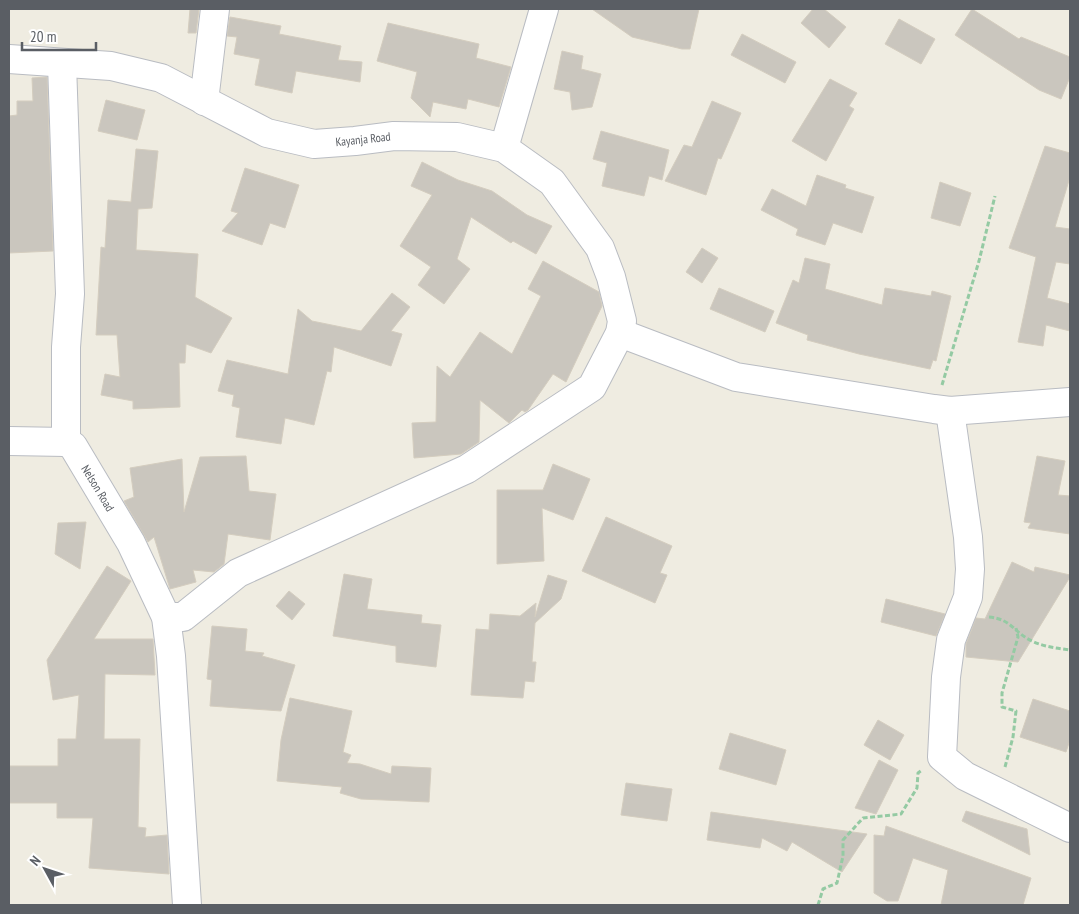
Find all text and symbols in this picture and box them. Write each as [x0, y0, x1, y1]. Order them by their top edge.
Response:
scale bar [22, 20, 96, 52]
text: 20 m [30, 27, 56, 46]
street label: Kayanja Road [335, 129, 391, 149]
street label: Nelson Road [78, 462, 118, 514]
north arrow [20, 844, 70, 894]
text: N [26, 852, 44, 869]

